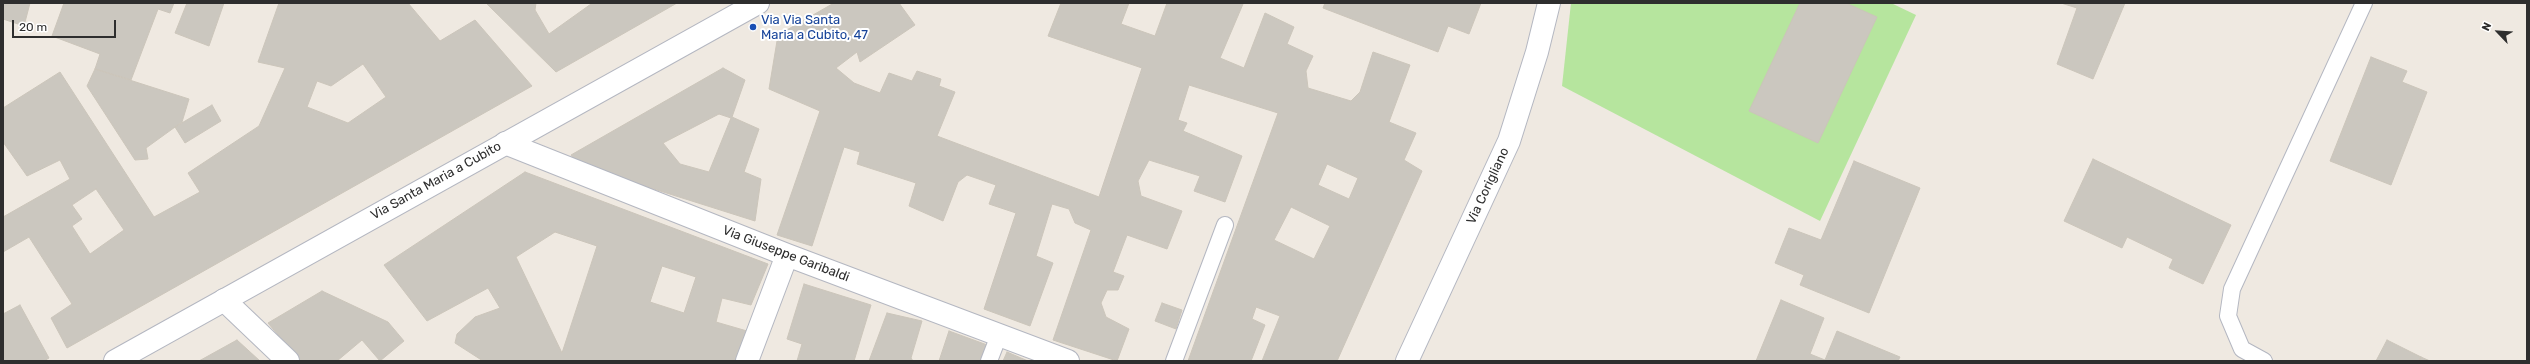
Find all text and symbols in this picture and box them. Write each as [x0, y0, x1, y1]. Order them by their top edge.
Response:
scale bar [14, 12, 118, 38]
place label: Via Via Santa Maria a Cubito, 47 [761, 12, 868, 43]
north arrow [2478, 12, 2518, 52]
text: 20 m [19, 20, 47, 34]
text: N [2479, 20, 2494, 33]
marker: Via Via Santa Maria a Cubito, 47 [748, 22, 758, 32]
street label: Via Santa Maria a Cubito [368, 139, 504, 223]
street label: Via Corigliano [1463, 145, 1513, 227]
street label: Via Giuseppe Garibaldi [720, 223, 852, 285]

